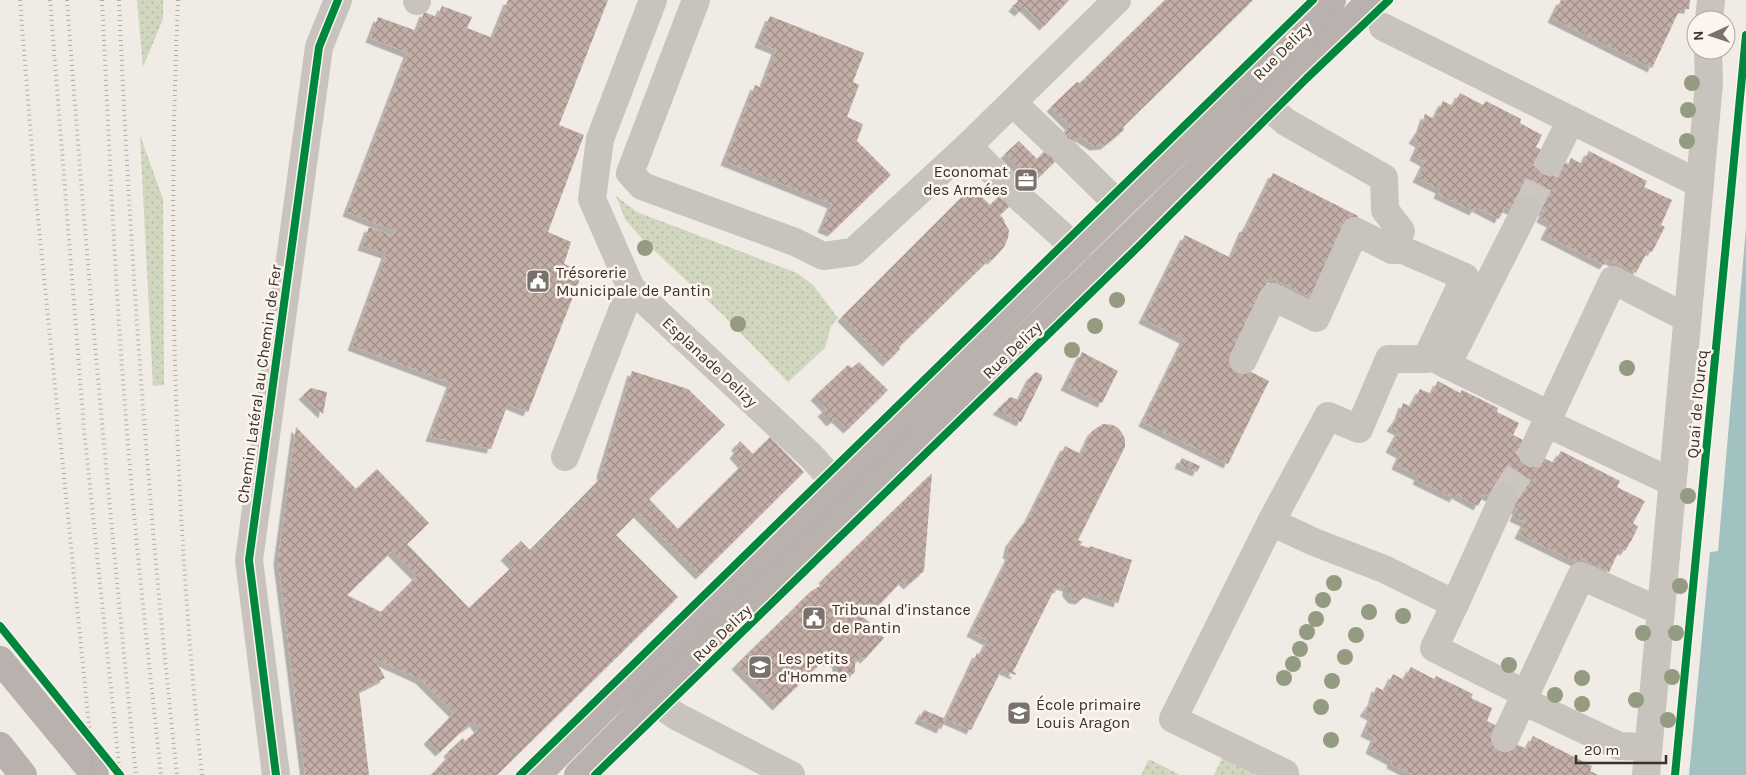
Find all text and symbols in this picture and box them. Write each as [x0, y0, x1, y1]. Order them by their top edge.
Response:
north arrow [1686, 10, 1736, 60]
street label: Rue Delizy [1249, 18, 1315, 84]
text: N [1690, 30, 1707, 41]
place label: Economat des Armées [923, 162, 1008, 199]
office icon: Economat des Armées [1013, 167, 1039, 193]
street label: Chemin Latéral au Chemin de Fer [233, 263, 285, 505]
place label: Trésorerie Municipale de Pantin [556, 263, 711, 300]
public building icon: Trésorerie Municipale de Pantin [525, 268, 551, 294]
street label: Esplanade Delizy [659, 313, 762, 411]
street label: Rue Delizy [979, 317, 1046, 383]
street label: Quai de l'Ourcq [1683, 349, 1711, 459]
street label: Rue Delizy [689, 600, 756, 666]
place label: Tribunal d'instance de Pantin [832, 600, 971, 637]
public building icon: Tribunal d'instance de Pantin [801, 605, 827, 631]
place label: Les petits d'Homme [778, 649, 849, 686]
school or university icon: Les petits d'Homme [747, 654, 773, 680]
place label: École primaire Louis Aragon [1036, 695, 1141, 732]
school or university icon: École primaire Louis Aragon [1006, 700, 1032, 726]
scale bar [1576, 732, 1666, 764]
text: 20 m [1584, 741, 1619, 759]

